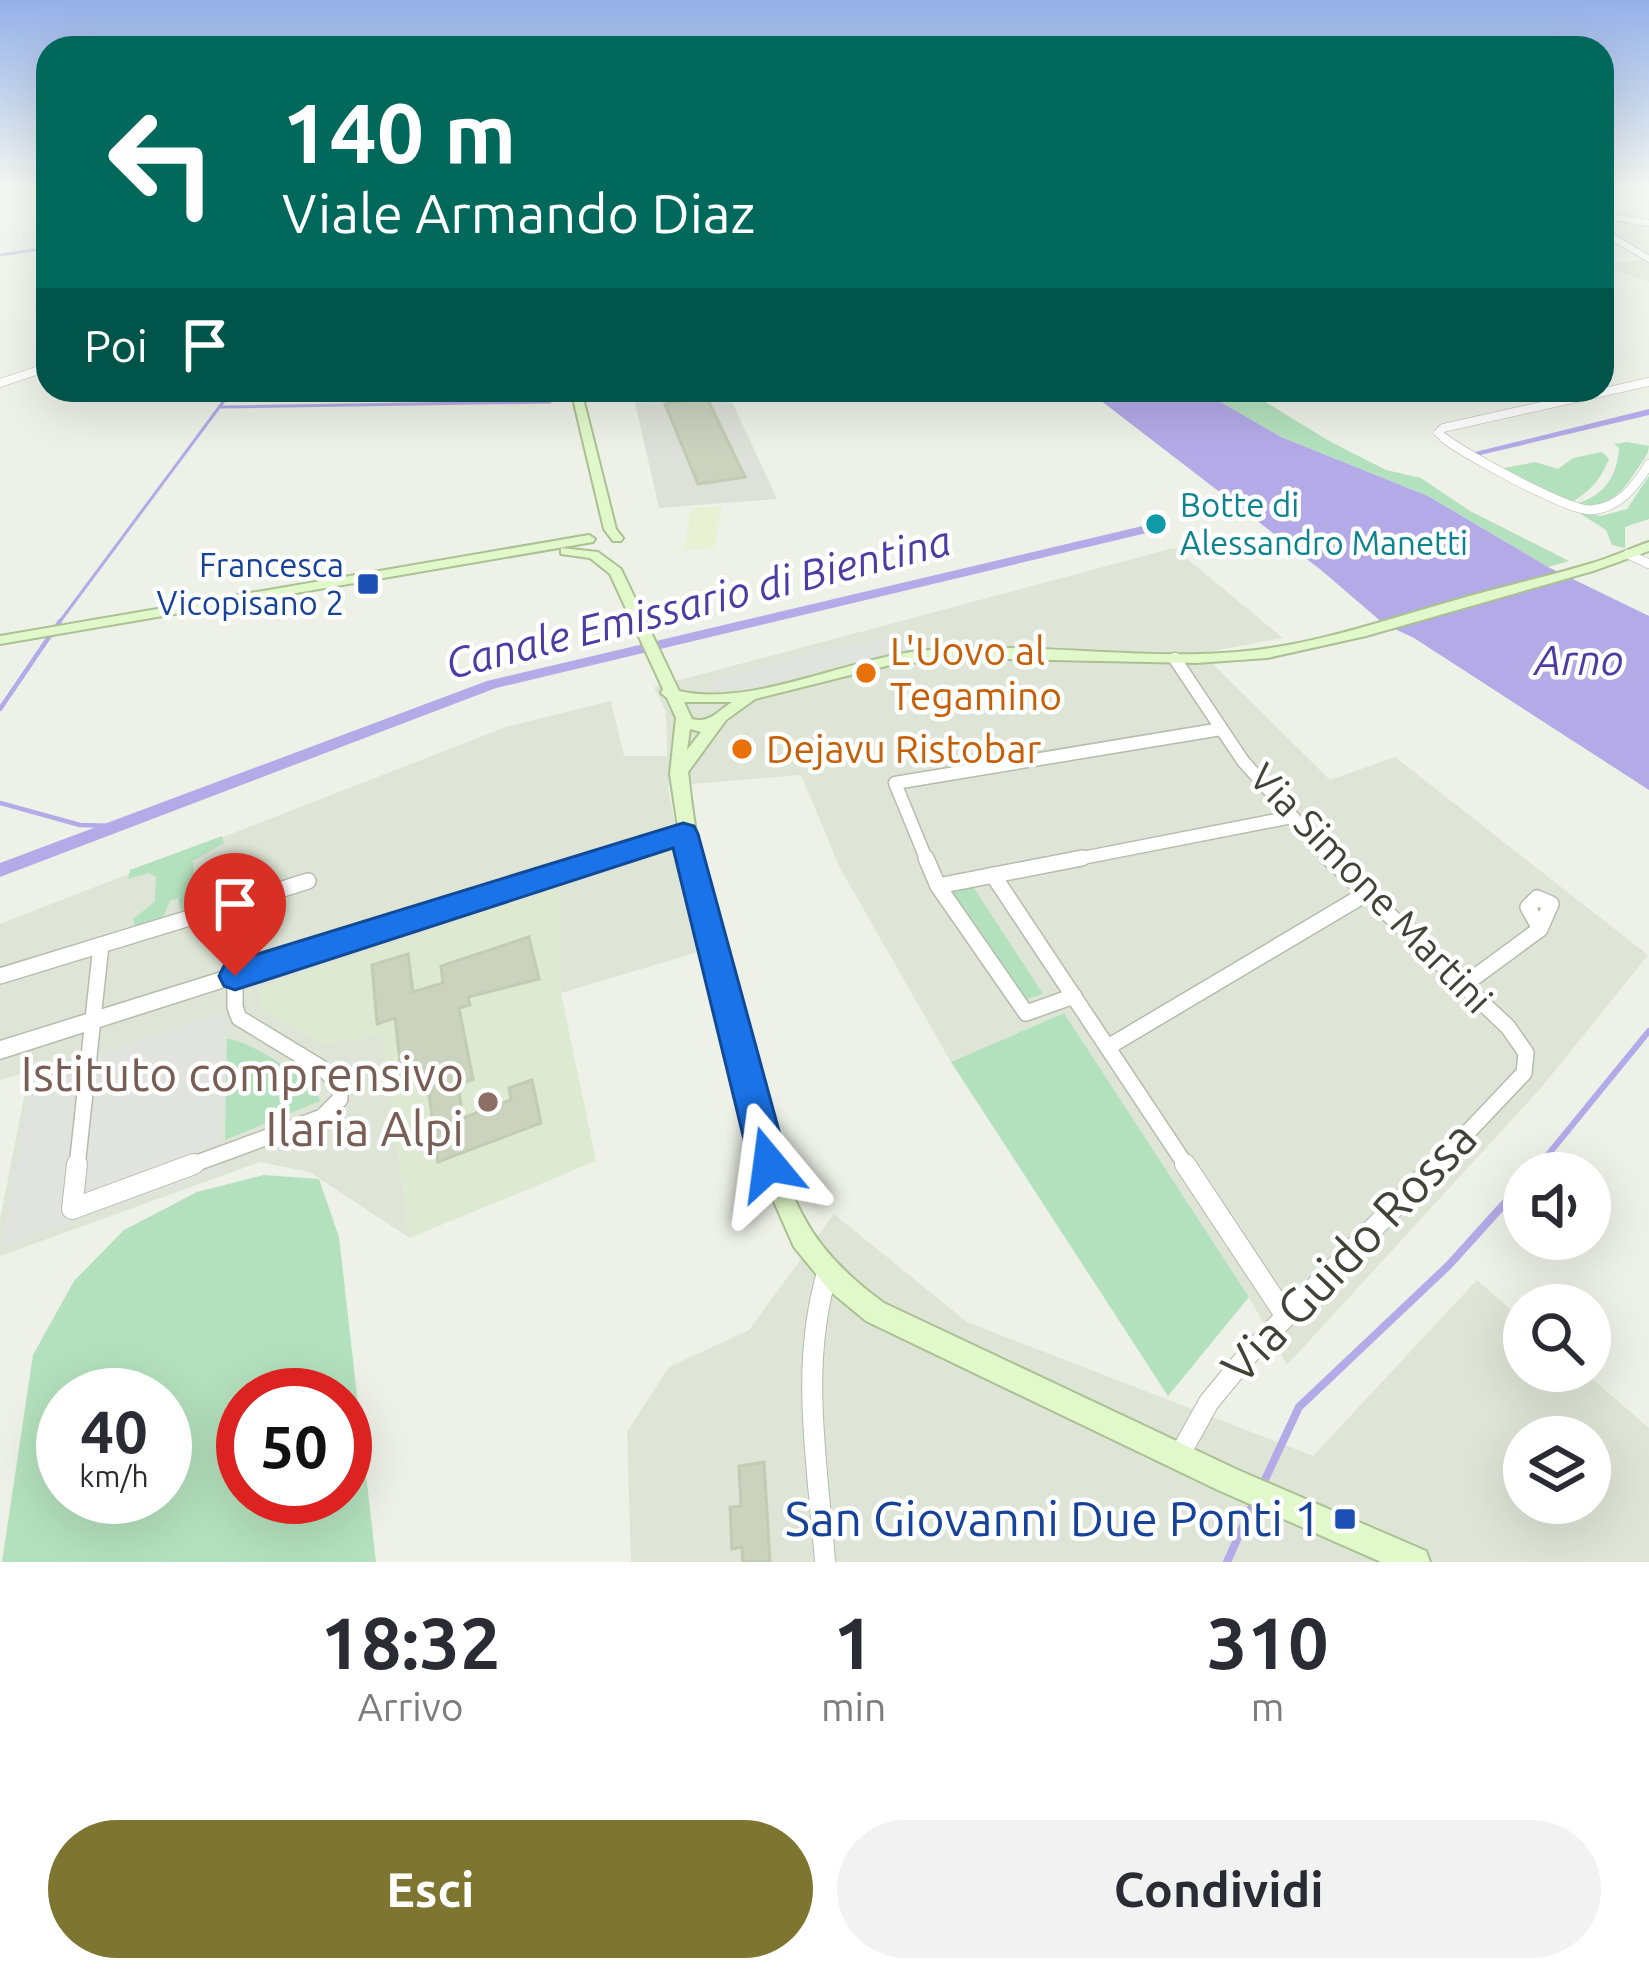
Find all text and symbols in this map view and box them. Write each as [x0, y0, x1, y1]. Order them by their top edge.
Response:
icon: left [84, 84, 240, 240]
text: 140 m [282, 85, 516, 179]
text: Viale Armando Diaz [282, 183, 755, 243]
icon: arrive [172, 312, 238, 378]
text: Poi [84, 320, 148, 371]
place label: Botte di Alessandro Manetti [1180, 486, 1468, 561]
marker: Botte di Alessandro Manetti [1143, 511, 1169, 537]
water label: Canale Emissario di Bientina [440, 516, 955, 687]
place label: Francesca Vicopisano 2 [156, 546, 344, 621]
marker: Francesca Vicopisano 2 [355, 571, 381, 597]
place label: L'Uovo al Tegamino [890, 629, 1062, 717]
water label: Arno [1532, 636, 1624, 683]
marker: L'Uovo al Tegamino [853, 660, 879, 686]
place label: Dejavu Ristobar [766, 727, 1041, 770]
marker: Dejavu Ristobar [729, 736, 755, 762]
street label: Via Simone Martini [1242, 754, 1501, 1021]
pin [184, 853, 286, 976]
icon: arrive [202, 871, 268, 937]
place label: Istituto comprensivo Ilaria Alpi [21, 1046, 464, 1155]
marker: Istituto comprensivo Ilaria Alpi [475, 1089, 501, 1115]
position arrow [706, 1101, 832, 1227]
street label: Via Guido Rossa [1210, 1110, 1486, 1393]
map controls [1503, 1152, 1611, 1524]
button: sound [1503, 1152, 1611, 1260]
button: search [1503, 1284, 1611, 1392]
speed limit sign: 50 [216, 1368, 372, 1524]
text: 40 [80, 1397, 148, 1464]
button: layers [1503, 1416, 1611, 1524]
text: km/h [79, 1459, 149, 1493]
place label: San Giovanni Due Ponti 1 [785, 1491, 1321, 1545]
marker: San Giovanni Due Ponti 1 [1332, 1506, 1358, 1532]
text: 18:32 [320, 1602, 501, 1683]
text: 1 [833, 1602, 874, 1683]
text: 310 [1207, 1602, 1329, 1683]
text: Arrivo [357, 1685, 464, 1728]
text: min [821, 1685, 886, 1728]
text: m [1251, 1685, 1284, 1728]
button: Esci [48, 1820, 813, 1958]
button: Condividi [837, 1820, 1601, 1958]

